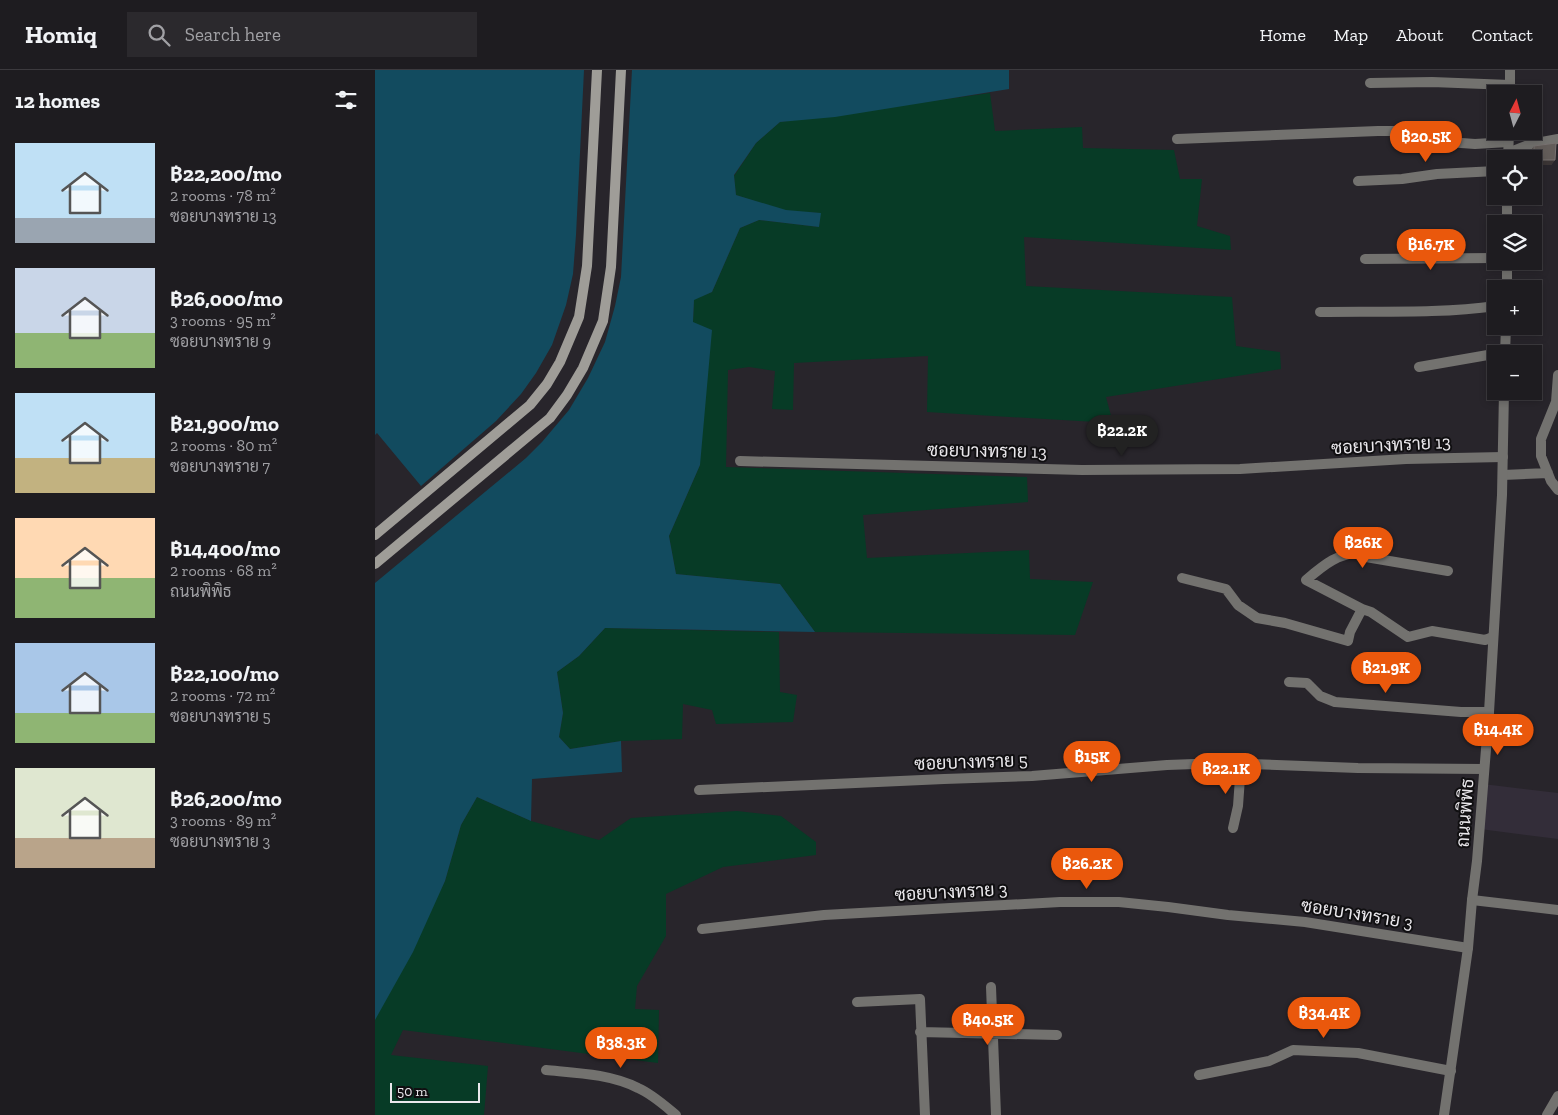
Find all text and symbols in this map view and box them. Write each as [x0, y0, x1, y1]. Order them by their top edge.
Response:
search box [127, 12, 477, 57]
text: Homiq [25, 20, 97, 49]
icon: search [145, 21, 173, 49]
text: Search here [185, 23, 281, 46]
text: Home [1259, 24, 1306, 46]
text: Map [1334, 24, 1368, 46]
text: About [1396, 24, 1443, 46]
text: Contact [1471, 24, 1533, 46]
north arrow [1487, 85, 1543, 140]
map controls [1487, 85, 1542, 400]
icon: filters [332, 86, 360, 114]
text: 12 homes [15, 88, 100, 113]
pin: ฿20.5K [1385, 121, 1467, 163]
text: ฿20.5K [1401, 127, 1451, 146]
button: locate [1487, 150, 1542, 205]
text: ฿22,200/mo [170, 161, 282, 186]
icon: home [55, 163, 115, 223]
text: 2 rooms · 78 m² [170, 186, 276, 205]
text: ซอยบางทราย 13 [170, 207, 277, 226]
button: layers [1487, 215, 1542, 270]
pin: ฿16.7K [1390, 228, 1472, 271]
text: ฿16.7K [1408, 235, 1454, 254]
button: + [1487, 280, 1542, 335]
text: ฿26,000/mo [170, 286, 283, 311]
icon: home [55, 288, 115, 348]
text: 3 rooms · 95 m² [170, 311, 276, 330]
text: ซอยบางทราย 9 [170, 332, 271, 351]
button: − [1487, 345, 1542, 400]
text: ฿21,900/mo [170, 411, 279, 436]
icon: home [55, 413, 115, 473]
pin: ฿22.2K [1081, 414, 1163, 457]
text: ฿22.2K [1097, 421, 1147, 440]
street label: ซอยบางทราย 13 [1331, 431, 1452, 459]
text: 2 rooms · 80 m² [170, 436, 277, 455]
street label: ซอยบางทราย 13 [927, 439, 1047, 463]
text: ซอยบางทราย 7 [170, 457, 270, 476]
pin: ฿26K [1333, 526, 1393, 569]
text: ฿26K [1344, 533, 1382, 552]
text: ฿14,400/mo [170, 536, 280, 561]
icon: home [55, 538, 115, 598]
text: 2 rooms · 68 m² [170, 561, 277, 580]
text: ถนนพิพิธ [170, 582, 231, 601]
pin: ฿21.9K [1345, 652, 1427, 694]
text: ฿21.9K [1362, 658, 1410, 677]
text: ฿22,100/mo [170, 661, 279, 686]
icon: home [55, 663, 115, 723]
text: 2 rooms · 72 m² [170, 686, 275, 705]
text: ซอยบางทราย 5 [170, 707, 271, 726]
pin: ฿14.4K [1457, 714, 1539, 756]
text: ฿14.4K [1474, 720, 1522, 739]
pin: ฿15K [1062, 740, 1122, 783]
text: ฿15K [1074, 747, 1110, 766]
street label: ซอยบางทราย 5 [914, 749, 1028, 775]
pin: ฿22.1K [1185, 752, 1267, 795]
text: ฿22.1K [1202, 759, 1250, 778]
street label: ถนนพิพิธ [1452, 778, 1478, 848]
text: ฿26,200/mo [170, 786, 282, 811]
icon: home [55, 788, 115, 848]
text: 3 rooms · 89 m² [170, 811, 276, 830]
text: ซอยบางทราย 3 [170, 832, 270, 851]
pin: ฿26.2K [1046, 848, 1128, 890]
text: ฿26.2K [1062, 854, 1112, 873]
street label: ซอยบางทราย 3 [894, 878, 1008, 906]
street label: ซอยบางทราย 3 [1300, 894, 1415, 934]
pin: ฿34.4K [1283, 996, 1365, 1039]
text: ฿34.4K [1299, 1003, 1349, 1022]
pin: ฿40.5K [947, 1004, 1029, 1046]
text: ฿40.5K [963, 1010, 1013, 1029]
pin: ฿38.3K [580, 1026, 662, 1069]
text: ฿38.3K [596, 1033, 646, 1052]
scale bar [390, 1080, 480, 1103]
text: 50 m [397, 1083, 428, 1100]

